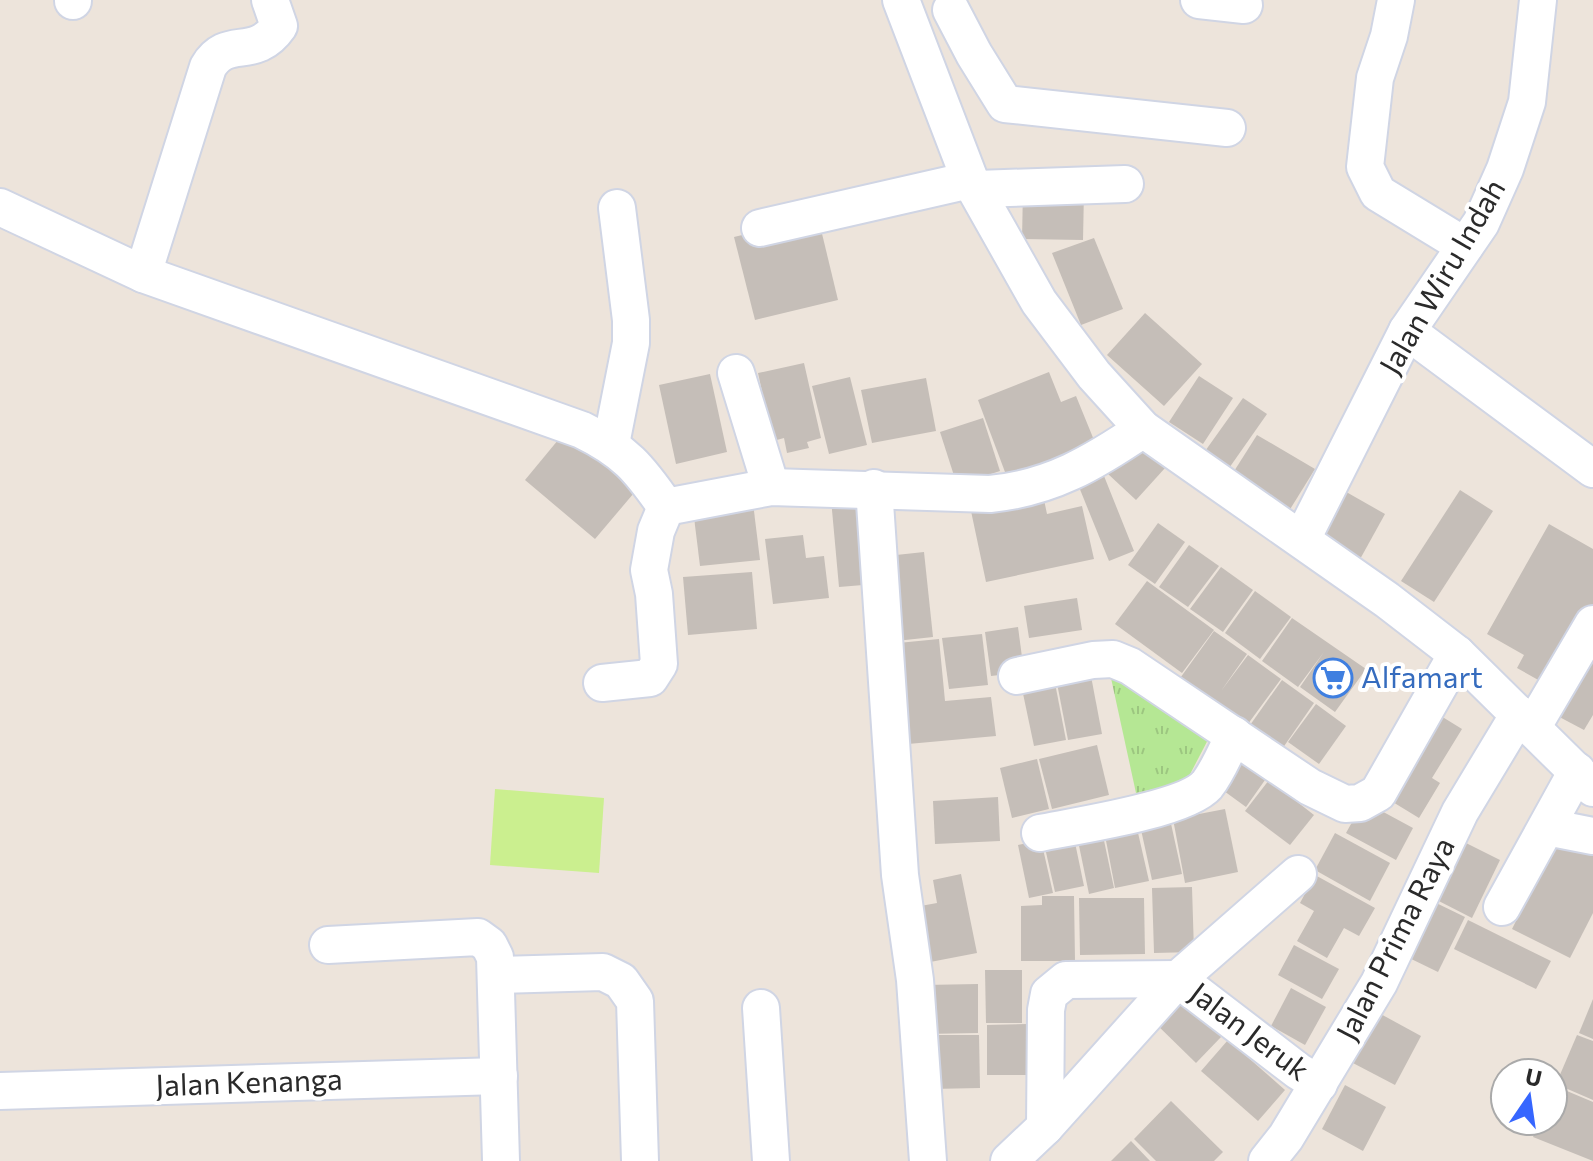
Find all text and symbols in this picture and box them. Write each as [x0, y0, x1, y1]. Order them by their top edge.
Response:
street label: Jalan Wiru Indah [1370, 172, 1512, 380]
supermarket icon: Alfamart [1312, 657, 1354, 699]
place label: Alfamart [1361, 657, 1483, 694]
street label: Jalan Prima Raya [1327, 830, 1461, 1046]
street label: Jalan Jeruk [1183, 973, 1318, 1087]
north arrow [1489, 1057, 1569, 1137]
street label: Jalan Kenanga [155, 1059, 343, 1102]
text: U [1523, 1062, 1544, 1092]

